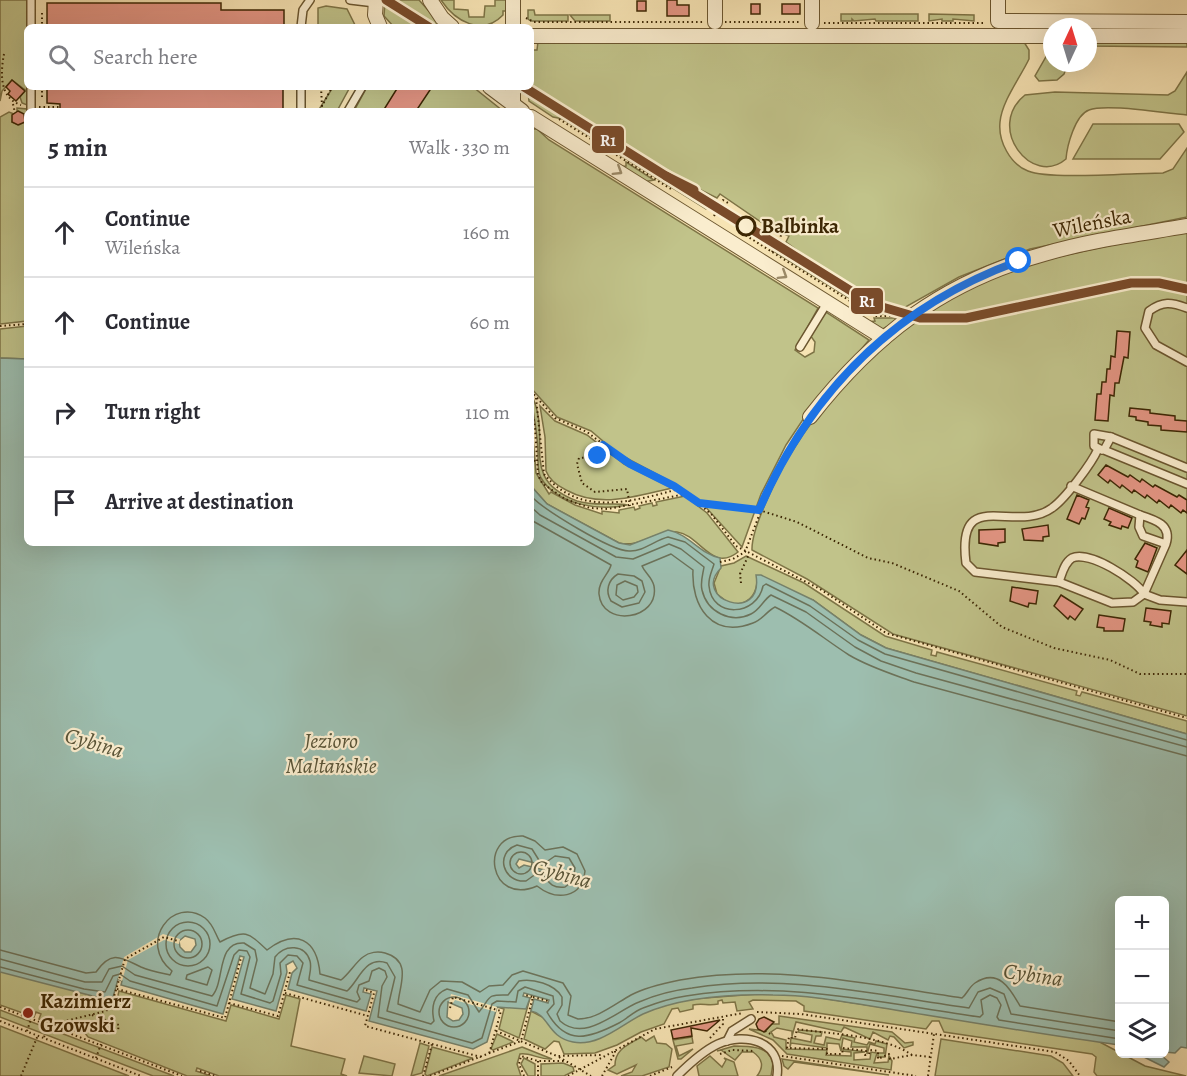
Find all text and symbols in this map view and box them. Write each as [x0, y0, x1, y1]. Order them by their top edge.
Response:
north arrow [1043, 18, 1097, 72]
search box [24, 24, 534, 90]
icon: search [45, 41, 78, 74]
text: Search here [93, 42, 198, 72]
line badge: R1 [591, 125, 625, 154]
text: 5 min [48, 130, 108, 165]
text: R1 [600, 130, 616, 152]
text: Walk · 330 m [409, 134, 510, 161]
one-way arrow [612, 164, 622, 176]
street label: Wileńska [1049, 202, 1134, 244]
text: Continue [105, 204, 190, 234]
place label: Balbinka [761, 212, 840, 240]
icon: ahead [48, 216, 81, 249]
marker: Balbinka [736, 216, 756, 236]
text: 160 m [463, 219, 510, 246]
text: Wileńska [105, 234, 180, 261]
route start [1005, 247, 1031, 273]
one-way arrow [777, 267, 787, 279]
line badge: R1 [850, 287, 884, 315]
text: R1 [859, 291, 875, 313]
icon: ahead [48, 306, 81, 339]
text: Continue [105, 307, 190, 337]
text: 60 m [470, 309, 510, 336]
icon: right [48, 396, 81, 429]
text: Turn right [105, 397, 201, 427]
text: 110 m [465, 399, 510, 426]
route end [584, 442, 610, 468]
icon: arrive [48, 486, 81, 519]
text: Arrive at destination [105, 487, 294, 517]
water label: Cybina [61, 720, 127, 766]
water label: Jezioro Maltańskie [285, 726, 377, 781]
water label: Cybina [529, 852, 595, 896]
map controls [1115, 896, 1169, 1058]
button: + [1115, 896, 1169, 950]
button: − [1115, 950, 1169, 1004]
water label: Cybina [1001, 956, 1065, 994]
place label: Kazimierz Gzowski [40, 987, 132, 1039]
button: layers [1115, 1004, 1169, 1058]
marker: Kazimierz Gzowski [21, 1006, 35, 1020]

